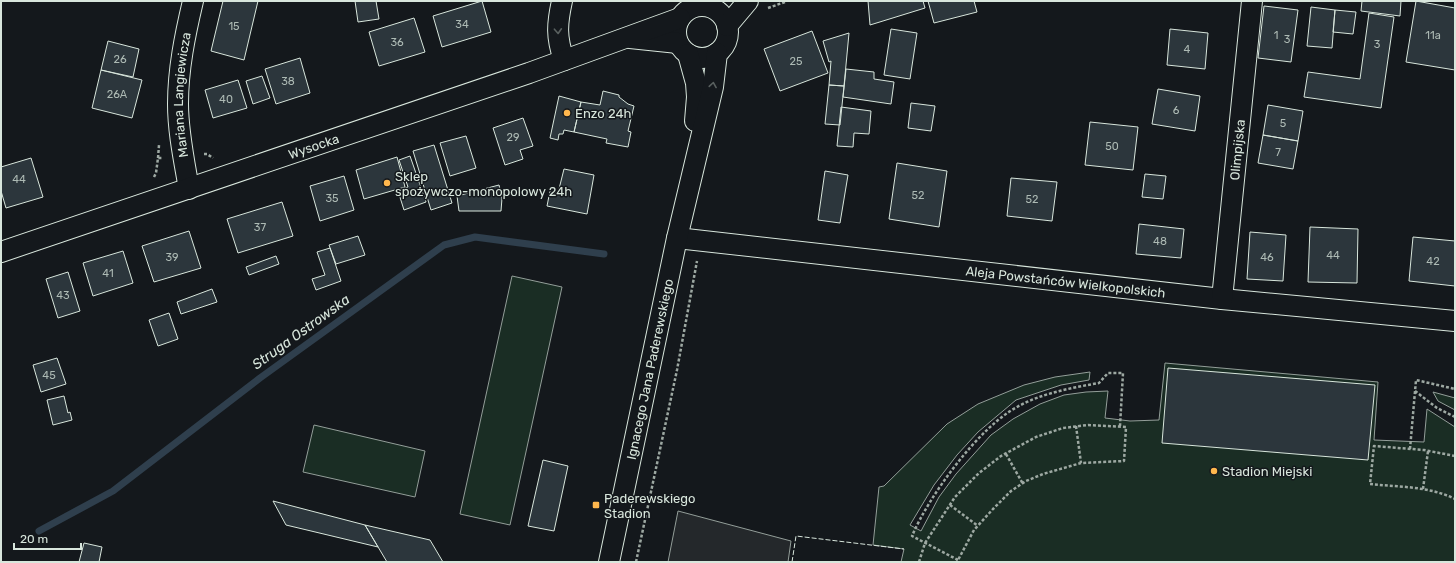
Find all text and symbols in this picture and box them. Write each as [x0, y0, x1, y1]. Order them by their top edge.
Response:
house number: 34 [455, 18, 469, 31]
house number: 15 [228, 20, 240, 33]
one-way arrow [554, 28, 562, 34]
house number: 1 [1274, 29, 1278, 42]
house number: 11a [1425, 29, 1441, 42]
street label: Mariana Langiewicza [170, 31, 193, 159]
house number: 3 [1284, 33, 1291, 46]
house number: 36 [390, 36, 404, 49]
house number: 3 [1374, 38, 1381, 51]
house number: 4 [1184, 43, 1191, 56]
house number: 26 [113, 53, 127, 66]
house number: 25 [790, 55, 803, 68]
house number: 38 [281, 75, 295, 88]
one-way arrow [708, 82, 717, 88]
house number: 26A [107, 88, 128, 101]
house number: 40 [219, 93, 233, 106]
house number: 6 [1173, 104, 1180, 117]
place label: Enzo 24h [575, 106, 631, 121]
marker: Enzo 24h [562, 108, 572, 118]
house number: 5 [1280, 117, 1287, 130]
street label: Olimpijska [1226, 118, 1248, 181]
street label: Wysocka [286, 131, 341, 162]
house number: 29 [507, 131, 519, 144]
house number: 50 [1105, 140, 1119, 153]
house number: 7 [1275, 146, 1281, 159]
place label: Sklep spożywczo-monopolowy 24h [395, 169, 572, 199]
house number: 44 [12, 173, 26, 186]
marker: Sklep spożywczo-monopolowy 24h [382, 178, 392, 188]
house number: 52 [912, 189, 925, 202]
house number: 35 [325, 192, 339, 205]
house number: 52 [1026, 193, 1039, 206]
house number: 37 [254, 221, 266, 234]
house number: 48 [1153, 235, 1167, 248]
house number: 44 [1326, 249, 1340, 262]
house number: 39 [165, 251, 179, 264]
house number: 46 [1260, 251, 1274, 264]
house number: 42 [1426, 255, 1440, 268]
street label: Aleja Powstańców Wielkopolskich [965, 263, 1166, 300]
house number: 41 [102, 267, 114, 280]
street label: Ignacego Jana Paderewskiego [623, 277, 676, 461]
house number: 43 [56, 289, 70, 302]
water label: Struga Ostrowska [249, 291, 353, 373]
house number: 45 [42, 369, 56, 382]
place label: Stadion Miejski [1222, 464, 1312, 479]
marker: Stadion Miejski [1209, 466, 1219, 476]
place label: Paderewskiego Stadion [604, 491, 696, 521]
marker: Paderewskiego Stadion [591, 500, 601, 510]
scale bar [14, 525, 81, 551]
text: 20 m [20, 532, 48, 546]

